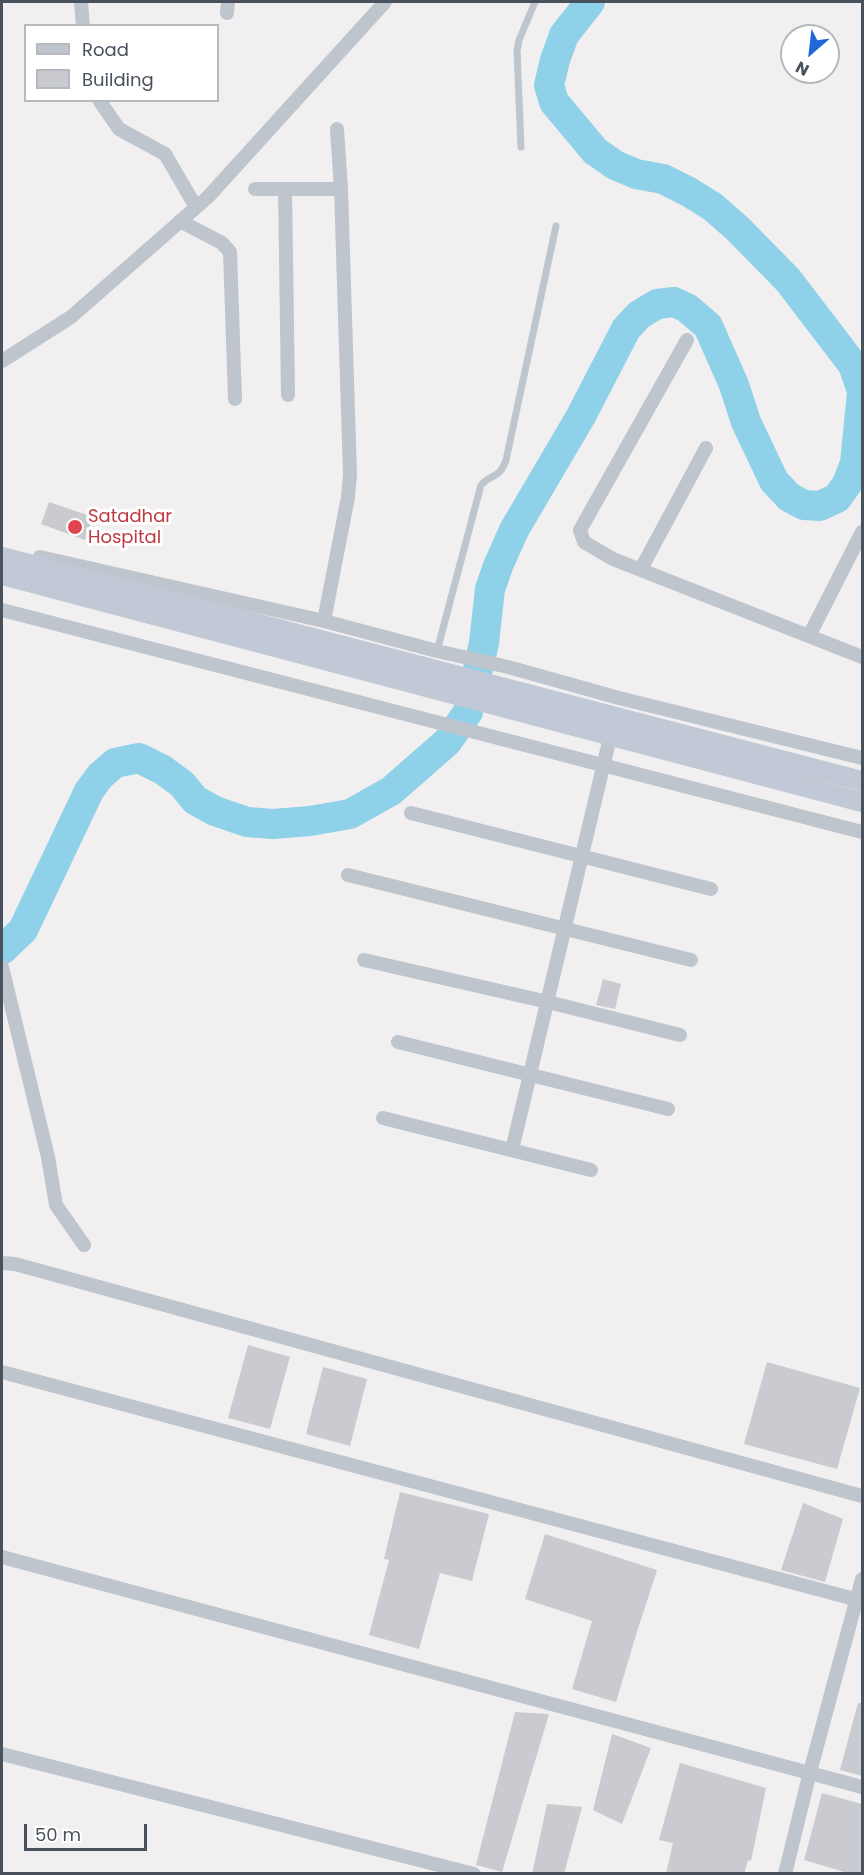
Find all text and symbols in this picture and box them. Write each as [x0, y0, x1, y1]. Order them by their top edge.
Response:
legend [24, 24, 219, 102]
north arrow [780, 24, 840, 84]
text: Road [82, 37, 129, 62]
text: N [792, 56, 813, 82]
text: Building [82, 67, 154, 92]
place label: Satadhar Hospital [88, 506, 172, 548]
marker: Satadhar Hospital [66, 518, 84, 536]
scale bar [27, 1812, 150, 1850]
text: 50 m [35, 1822, 81, 1847]

